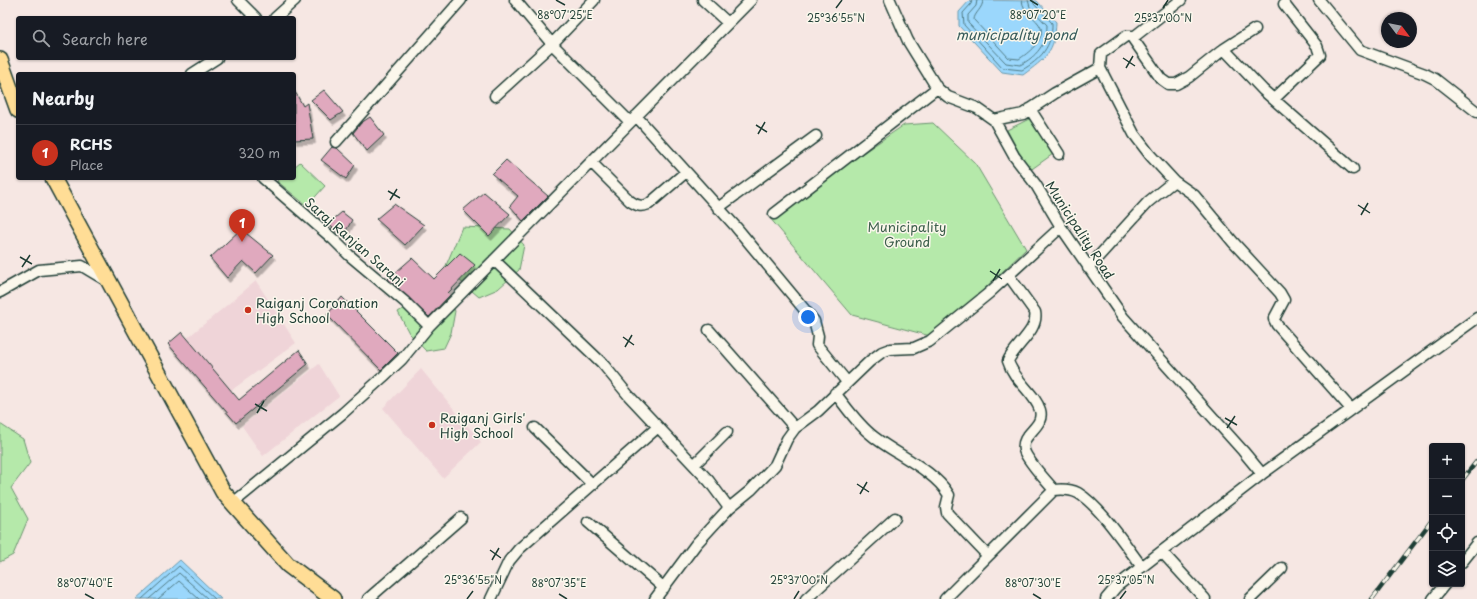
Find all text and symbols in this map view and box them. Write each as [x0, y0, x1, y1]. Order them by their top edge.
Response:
text: 88°07'25"E [537, 7, 593, 22]
text: 88°07'20"E [1010, 7, 1066, 22]
text: 25°36'55"N [807, 10, 865, 25]
text: 25°37'00"N [1134, 10, 1192, 25]
north arrow [1381, 12, 1417, 48]
search box [16, 16, 296, 60]
water label: municipality pond [956, 24, 1079, 45]
icon: search [30, 27, 52, 49]
text: Search here [62, 27, 148, 50]
text: Nearby [32, 85, 94, 111]
text: RCHS [70, 132, 113, 155]
text: 1 [42, 143, 48, 162]
text: 320 m [238, 143, 280, 162]
text: Place [70, 155, 103, 174]
street label: Municipality Road [1042, 177, 1119, 283]
street label: Saraj Ranjan Sarani [301, 193, 410, 291]
pin: 1 [229, 209, 255, 242]
park label: Municipality Ground [868, 217, 946, 251]
place label: Raiganj Coronation High School [256, 293, 378, 327]
marker: Raiganj Coronation High School [243, 305, 253, 315]
your location [798, 307, 818, 327]
place label: Raiganj Girls' High School [440, 408, 526, 442]
marker: Raiganj Girls' High School [427, 420, 437, 430]
map controls [1429, 443, 1465, 587]
button: + [1429, 443, 1465, 479]
button: − [1429, 479, 1465, 515]
button: locate [1429, 515, 1465, 551]
button: layers [1429, 551, 1465, 587]
text: 25°36'55"N [444, 572, 502, 587]
text: 25°37'00"N [770, 572, 828, 587]
text: 25°37'05"N [1097, 572, 1155, 587]
text: 88°07'40"E [57, 575, 113, 590]
text: 88°07'35"E [531, 575, 587, 590]
text: 88°07'30"E [1005, 575, 1061, 590]

